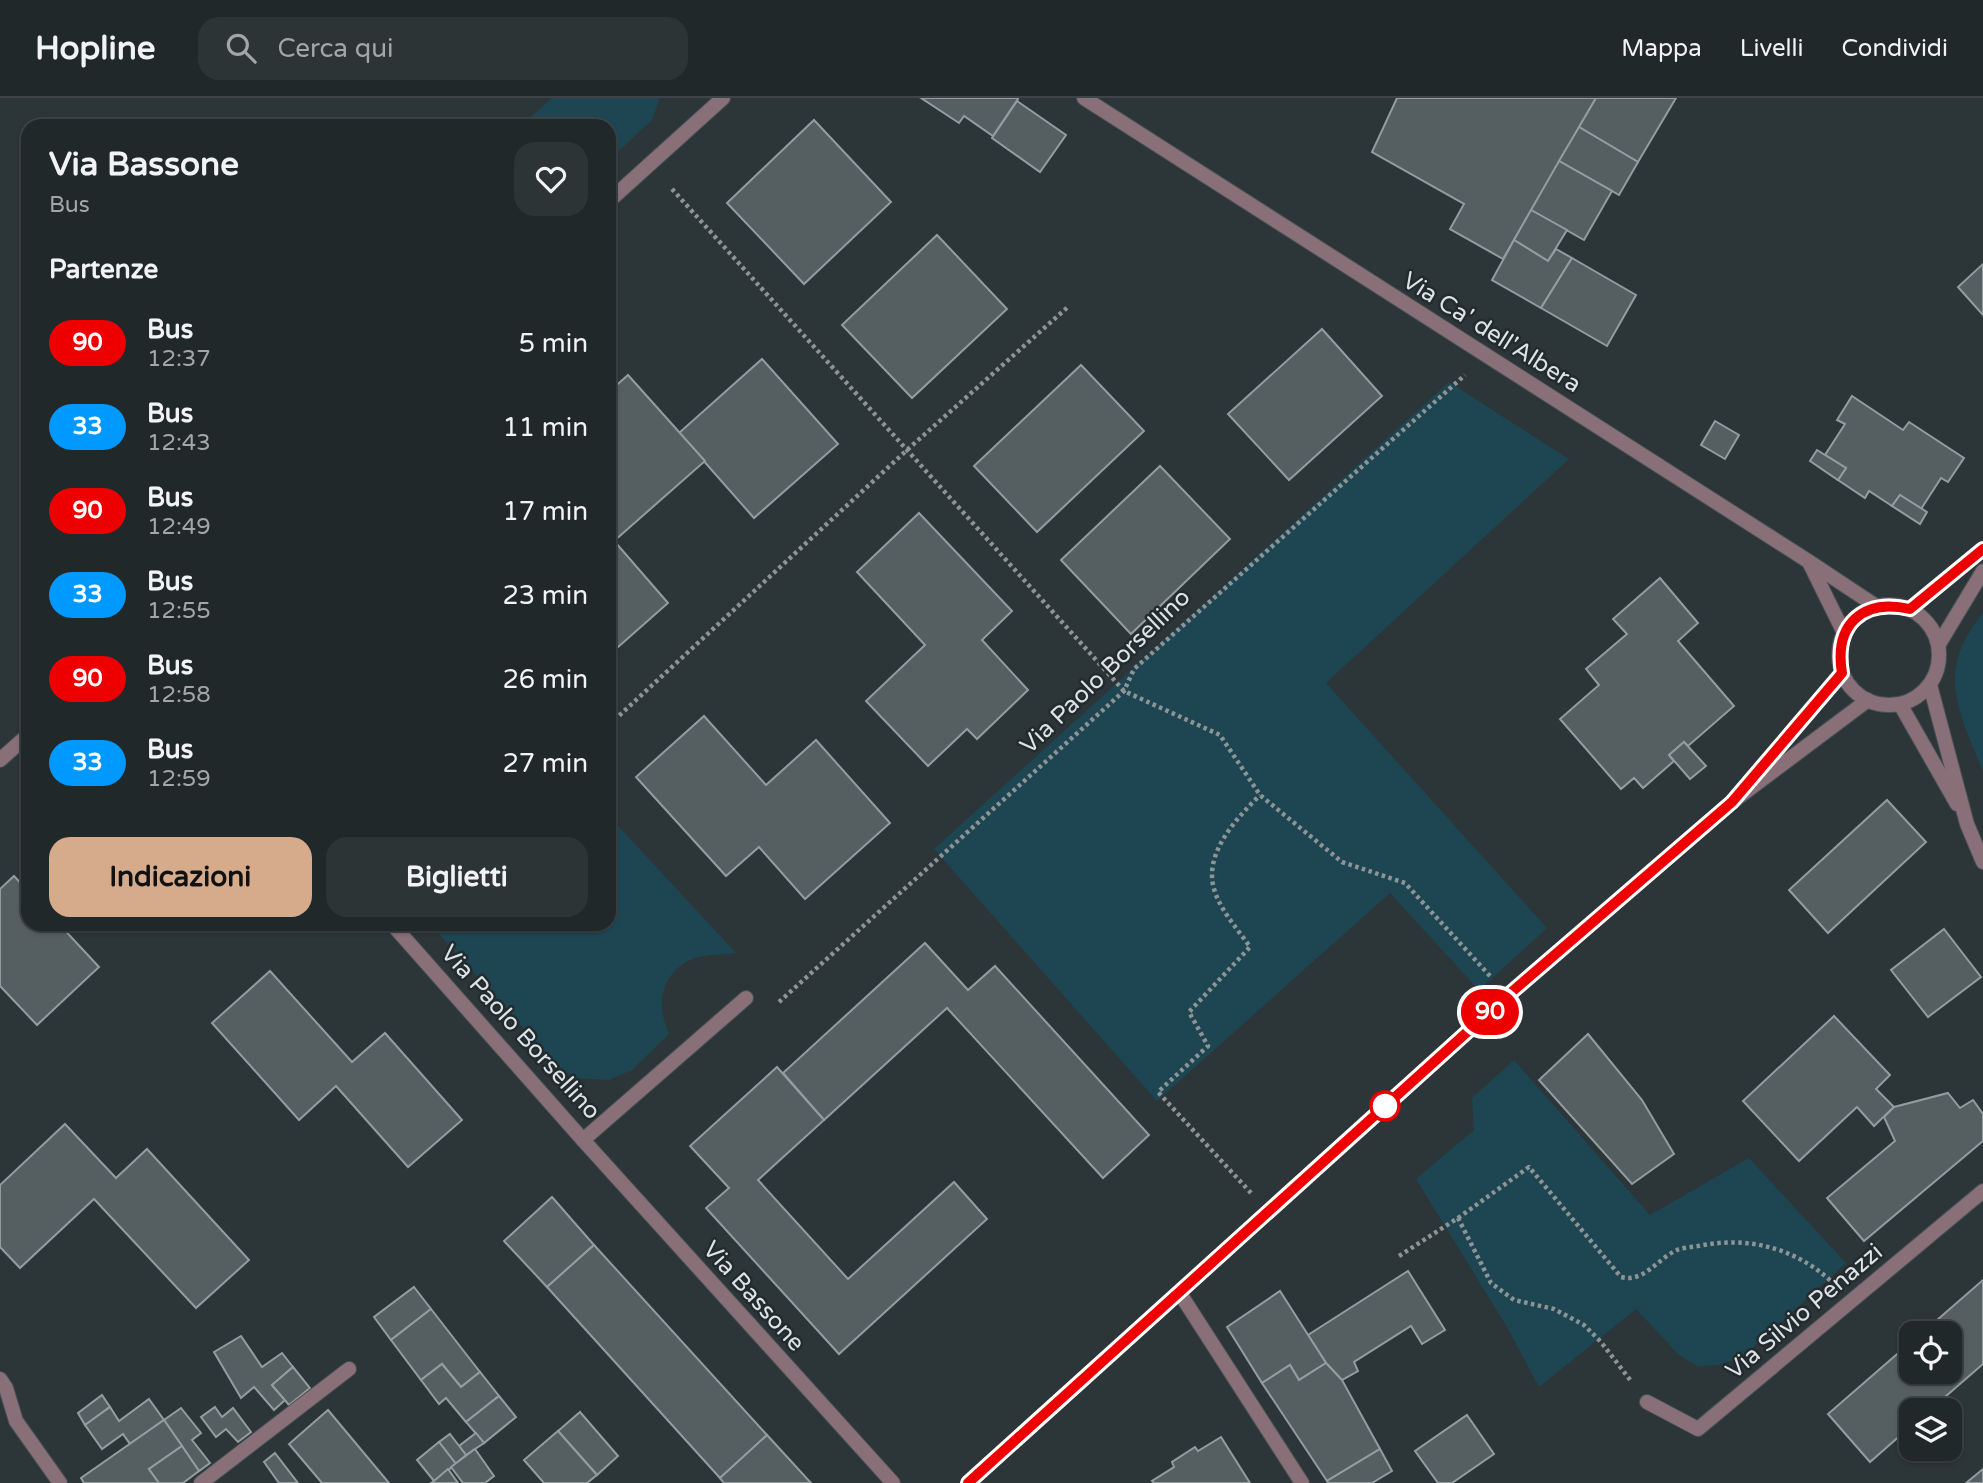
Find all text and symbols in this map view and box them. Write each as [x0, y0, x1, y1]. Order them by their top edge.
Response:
search box [198, 17, 688, 80]
text: Hopline [35, 29, 156, 68]
icon: search [222, 29, 260, 67]
text: Cerca qui [278, 33, 393, 64]
text: Mappa [1621, 34, 1702, 63]
text: Livelli [1740, 34, 1804, 63]
text: Condividi [1842, 34, 1948, 63]
button: heart [514, 142, 588, 216]
text: Via Bassone [49, 145, 239, 184]
text: Bus [49, 191, 90, 219]
text: Partenze [49, 254, 158, 285]
street label: Via Ca' dell'Albera [1397, 266, 1586, 399]
text: Bus [147, 314, 193, 345]
text: 90 [72, 328, 103, 357]
text: 5 min [519, 328, 588, 359]
text: 12:37 [147, 345, 211, 373]
text: Bus [147, 398, 193, 429]
text: 33 [72, 412, 103, 441]
text: 11 min [502, 412, 588, 443]
text: 12:43 [147, 429, 211, 457]
text: Bus [147, 482, 193, 513]
text: 90 [72, 496, 103, 525]
text: 17 min [502, 496, 588, 527]
text: 12:49 [147, 513, 211, 541]
text: Bus [147, 566, 193, 597]
text: 33 [72, 580, 103, 609]
text: 23 min [502, 580, 588, 611]
street label: Via Paolo Borsellino [1014, 583, 1196, 760]
text: 12:55 [147, 597, 211, 625]
text: Bus [147, 650, 193, 681]
text: 90 [72, 664, 103, 693]
text: 26 min [502, 664, 588, 695]
text: 12:58 [147, 681, 211, 709]
text: Bus [147, 734, 193, 765]
text: 33 [72, 748, 103, 777]
text: 27 min [502, 748, 588, 779]
text: 12:59 [147, 765, 211, 793]
button: Indicazioni [49, 837, 312, 917]
button: Biglietti [326, 837, 588, 917]
street label: Via Paolo Borsellino [435, 939, 607, 1126]
line badge: 90 [1458, 989, 1522, 1035]
text: 90 [1475, 997, 1505, 1026]
unlabelled marker [1370, 1091, 1400, 1121]
street label: Via Bassone [697, 1235, 811, 1357]
street label: Via Silvio Penazzi [1720, 1237, 1889, 1385]
map controls [1899, 1321, 1962, 1461]
button: locate [1899, 1321, 1962, 1384]
button: layers [1899, 1398, 1962, 1461]

